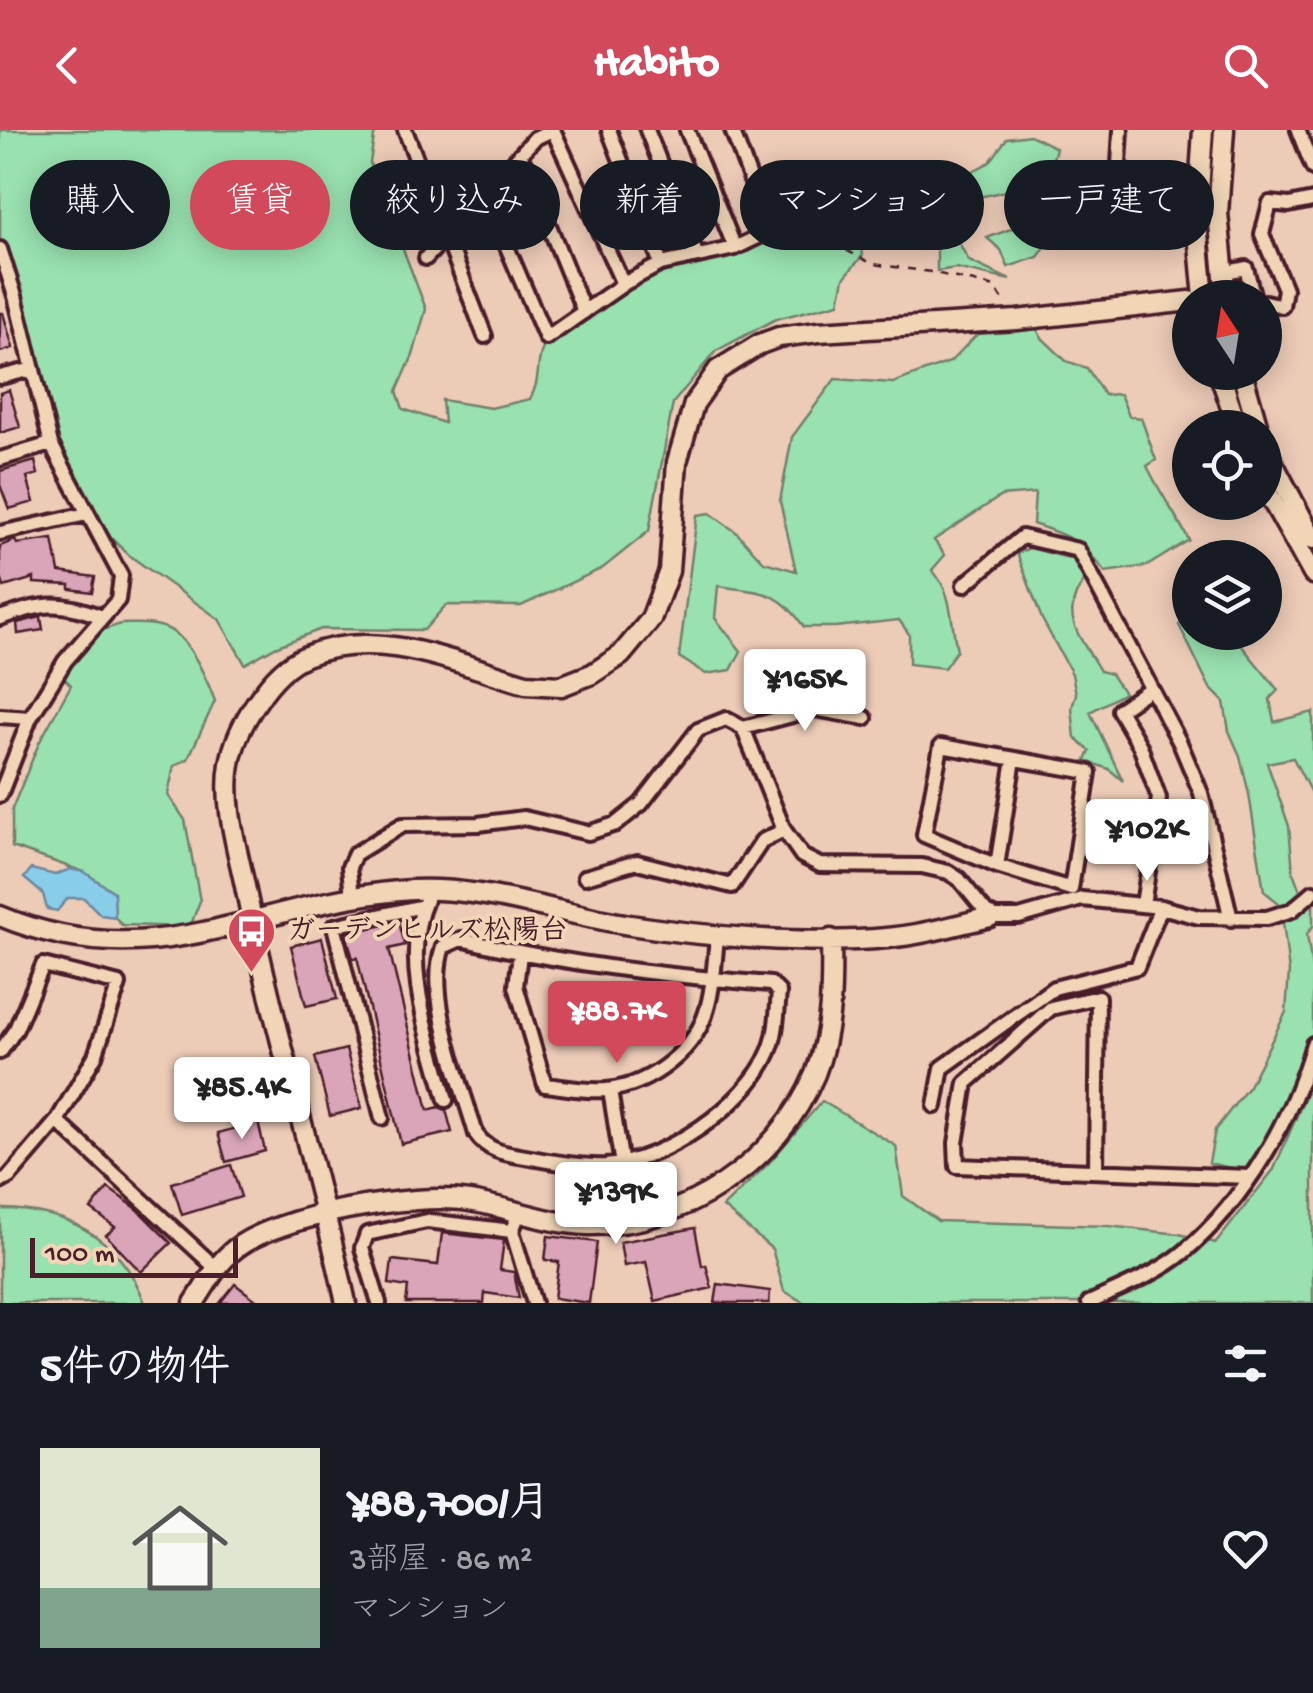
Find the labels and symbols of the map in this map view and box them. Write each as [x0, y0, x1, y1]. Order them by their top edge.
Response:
north arrow [1172, 280, 1282, 390]
pin: ¥165K [735, 649, 875, 734]
pin: ¥102K [1077, 799, 1217, 884]
bus stop icon: ガーデンヒルズ松陽台 [226, 906, 278, 974]
place label: ガーデンヒルズ松陽台 [287, 915, 568, 949]
pin: ¥88.7K [536, 981, 698, 1066]
pin: ¥85.4K [161, 1057, 323, 1142]
pin: ¥139K [546, 1162, 686, 1247]
scale bar [30, 1233, 238, 1278]

